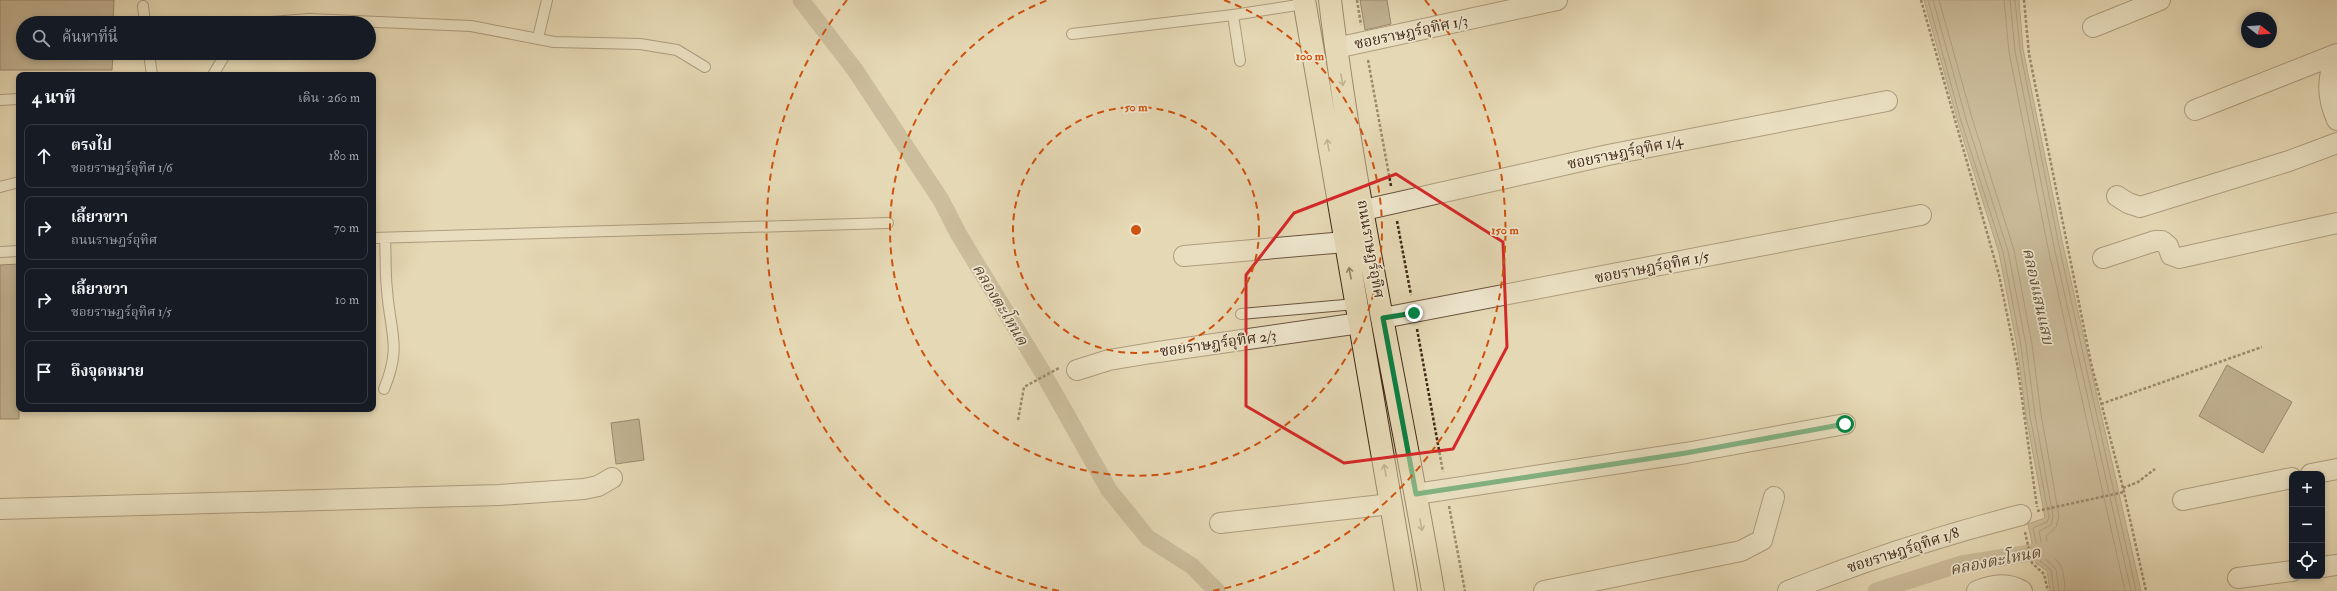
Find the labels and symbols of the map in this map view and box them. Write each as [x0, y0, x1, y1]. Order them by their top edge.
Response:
street label: ซอยราษฎร์อุทิศ 1/3 [1352, 10, 1470, 55]
north arrow [2241, 12, 2277, 48]
text: 100 m [1296, 49, 1325, 64]
one-way arrow [1338, 73, 1346, 86]
text: 50 m [1124, 100, 1148, 115]
street label: ซอยราษฎร์อุทิศ 1/4 [1565, 130, 1686, 175]
one-way arrow [1324, 139, 1332, 152]
street label: ถนนราษฎร์อุทิศ [1352, 198, 1390, 300]
centre of rings [1129, 223, 1143, 237]
text: 150 m [1491, 223, 1519, 238]
street label: ซอยราษฎร์อุทิศ 1/5 [1593, 246, 1712, 289]
water label: คลองแสนแสบ [2018, 246, 2058, 347]
water label: คลองตะโหนด [968, 259, 1034, 350]
one-way arrow [1346, 267, 1354, 280]
route end [1405, 304, 1423, 322]
street label: ซอยราษฎร์อุทิศ 2/3 [1158, 325, 1278, 362]
route start [1836, 415, 1854, 433]
one-way arrow [1381, 464, 1389, 477]
one-way arrow [1417, 518, 1425, 531]
street label: ซอยราษฎร์อุทิศ 1/8 [1844, 522, 1962, 579]
water label: คลองตะโหนด [1948, 540, 2043, 580]

